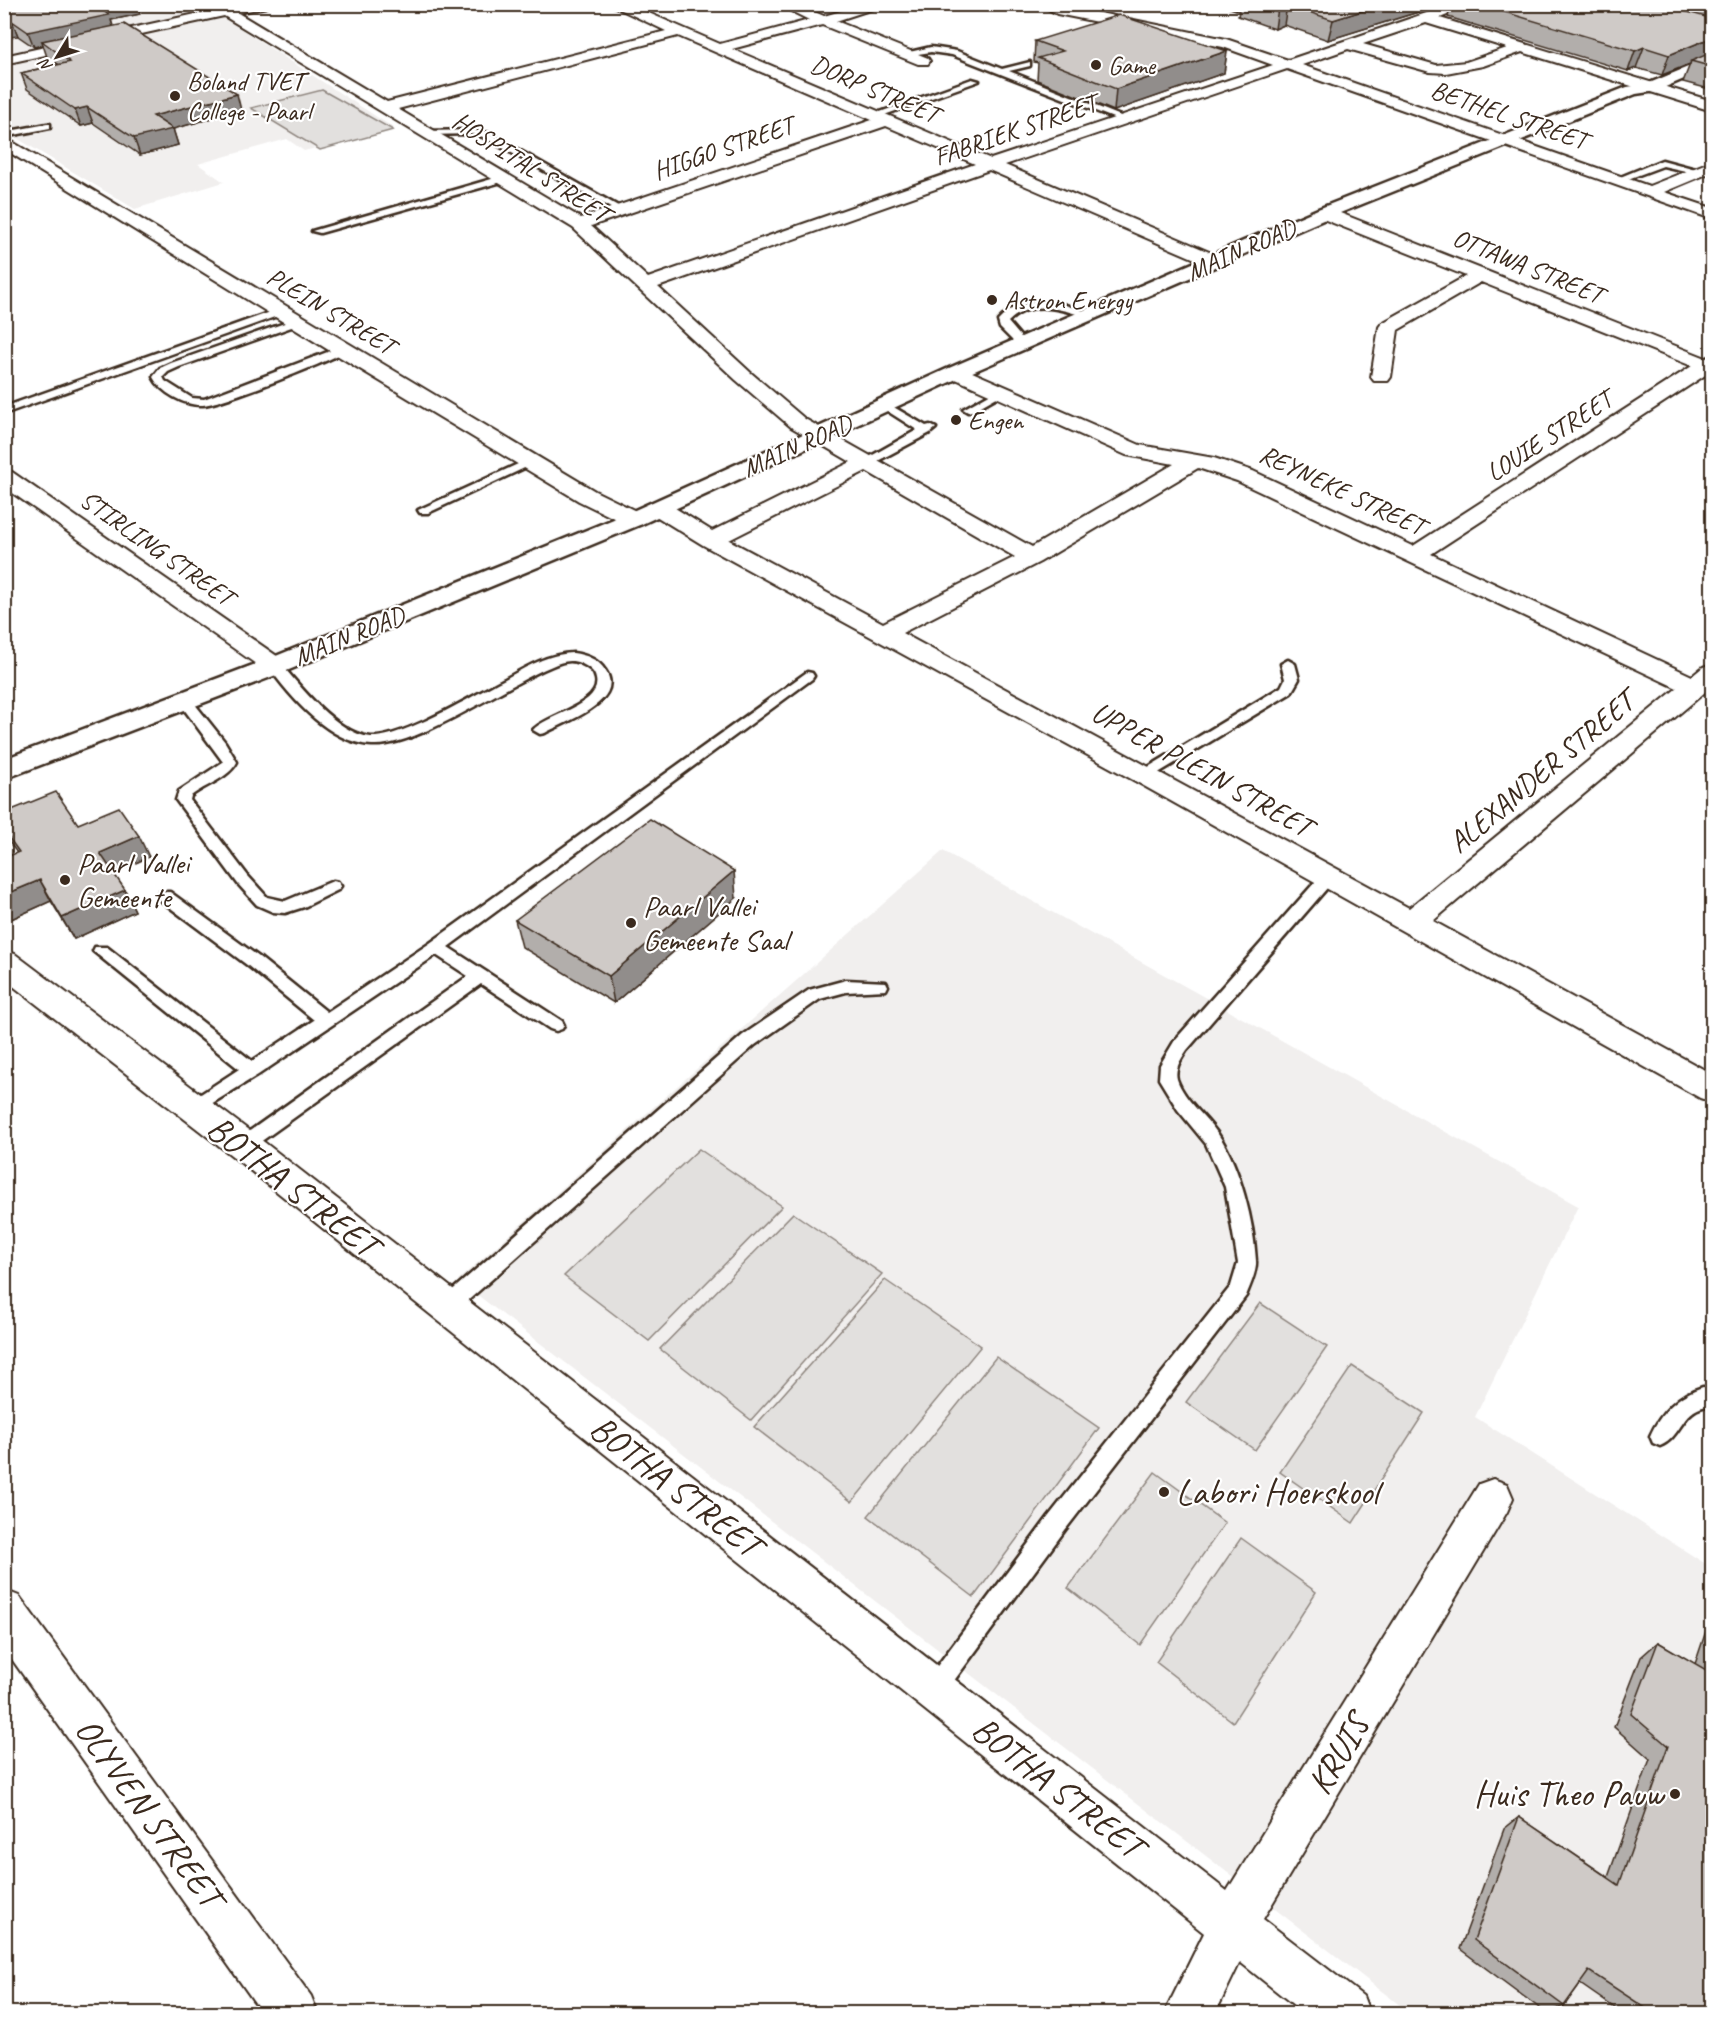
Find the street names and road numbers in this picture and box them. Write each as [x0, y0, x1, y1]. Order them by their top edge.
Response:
street label: DORP STREET [806, 47, 949, 133]
street label: BETHEL STREET [1427, 73, 1597, 159]
street label: FABRIEK STREET [929, 85, 1106, 173]
street label: HOSPITAL STREET [446, 104, 622, 234]
street label: HIGGO STREET [648, 107, 802, 187]
street label: MAIN ROAD [1181, 210, 1303, 289]
street label: OTTAWA STREET [1448, 221, 1613, 313]
street label: PLEIN STREET [261, 260, 406, 365]
street label: LOUIE STREET [1480, 380, 1623, 489]
street label: MAIN ROAD [737, 406, 859, 485]
street label: REYNEKE STREET [1254, 437, 1435, 545]
street label: STIRLING STREET [74, 483, 244, 616]
street label: MAIN ROAD [289, 598, 411, 673]
street label: ALEXANDER STREET [1440, 678, 1647, 861]
street label: UPPER PLEIN STREET [1085, 693, 1324, 848]
street label: BOTHA STREET [198, 1105, 394, 1272]
street label: BOTHA STREET [581, 1405, 777, 1572]
street label: KRUIS [1296, 1701, 1383, 1802]
street label: BOTHA STREET [963, 1706, 1159, 1873]
street label: OLYVEN STREET [65, 1708, 238, 1922]

